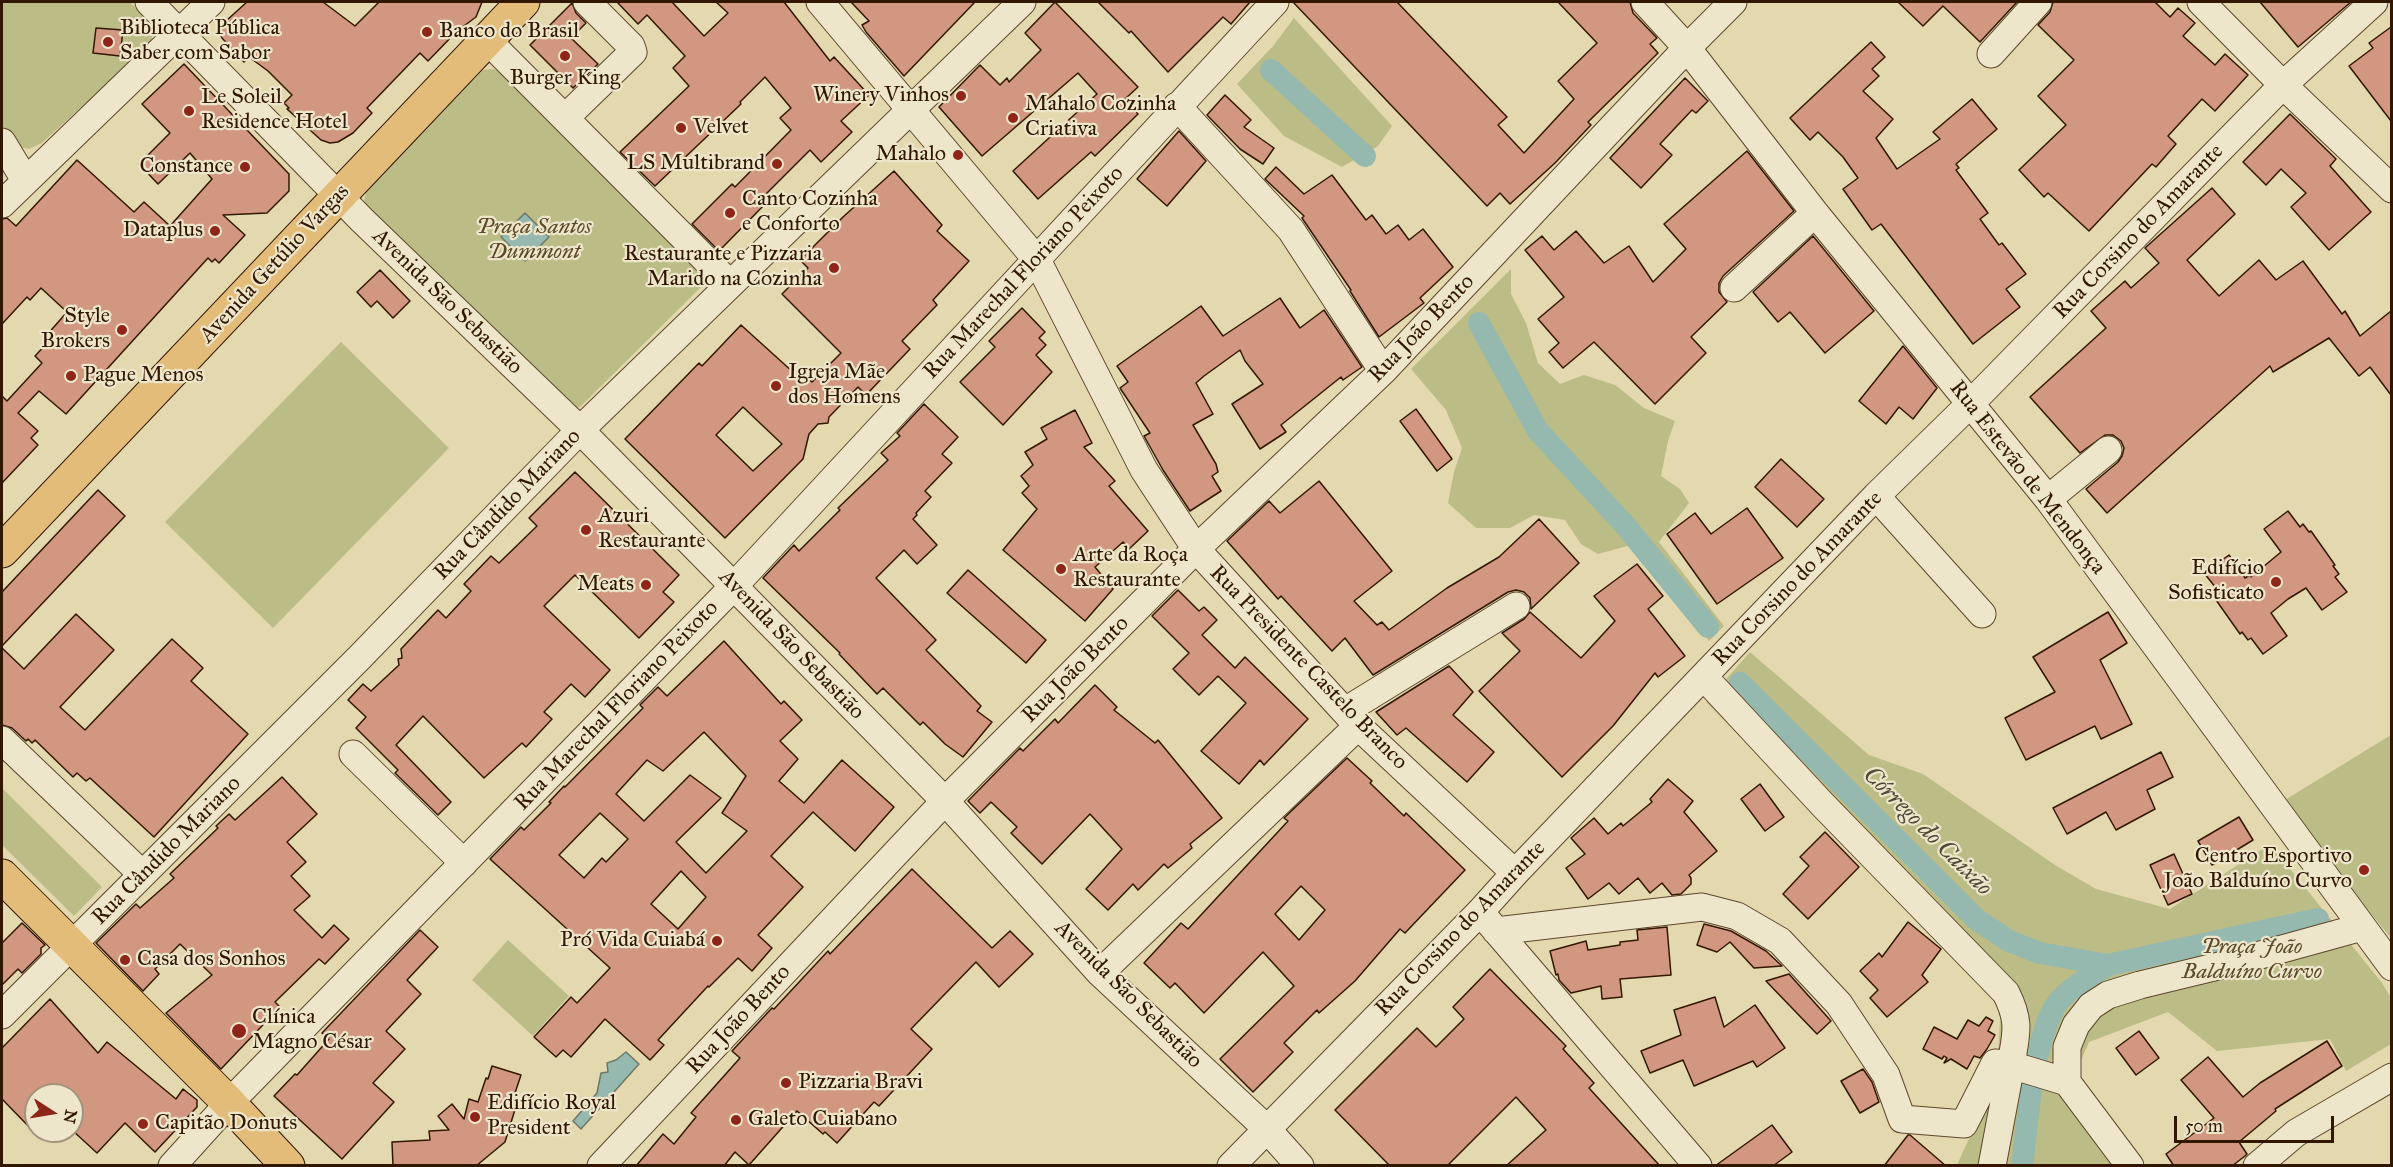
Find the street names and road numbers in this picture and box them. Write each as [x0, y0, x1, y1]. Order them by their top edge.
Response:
street label: Rua Corsino do Amarante [2048, 139, 2230, 325]
street label: Rua Marechal Floriano Peixoto [918, 161, 1130, 385]
street label: Avenida Getúlio Vargas [195, 179, 355, 349]
street label: Avenida São Sebastião [366, 224, 528, 380]
street label: Rua João Bento [1364, 269, 1480, 389]
street label: Rua Estevão de Mendonça [1943, 376, 2111, 580]
street label: Rua Cândido Mariano [429, 424, 587, 586]
street label: Rua Corsino do Amarante [1707, 486, 1889, 672]
street label: Rua Presidente Castelo Branco [1203, 560, 1413, 776]
street label: Avenida São Sebastião [713, 564, 869, 726]
street label: Rua Marechal Floriano Peixoto [510, 595, 724, 817]
street label: Rua João Bento [1017, 611, 1135, 729]
street label: Rua Cândido Mariano [87, 771, 247, 931]
street label: Rua Corsino do Amarante [1370, 836, 1552, 1022]
street label: Avenida São Sebastião [1048, 915, 1208, 1075]
street label: Rua João Bento [681, 960, 797, 1080]

